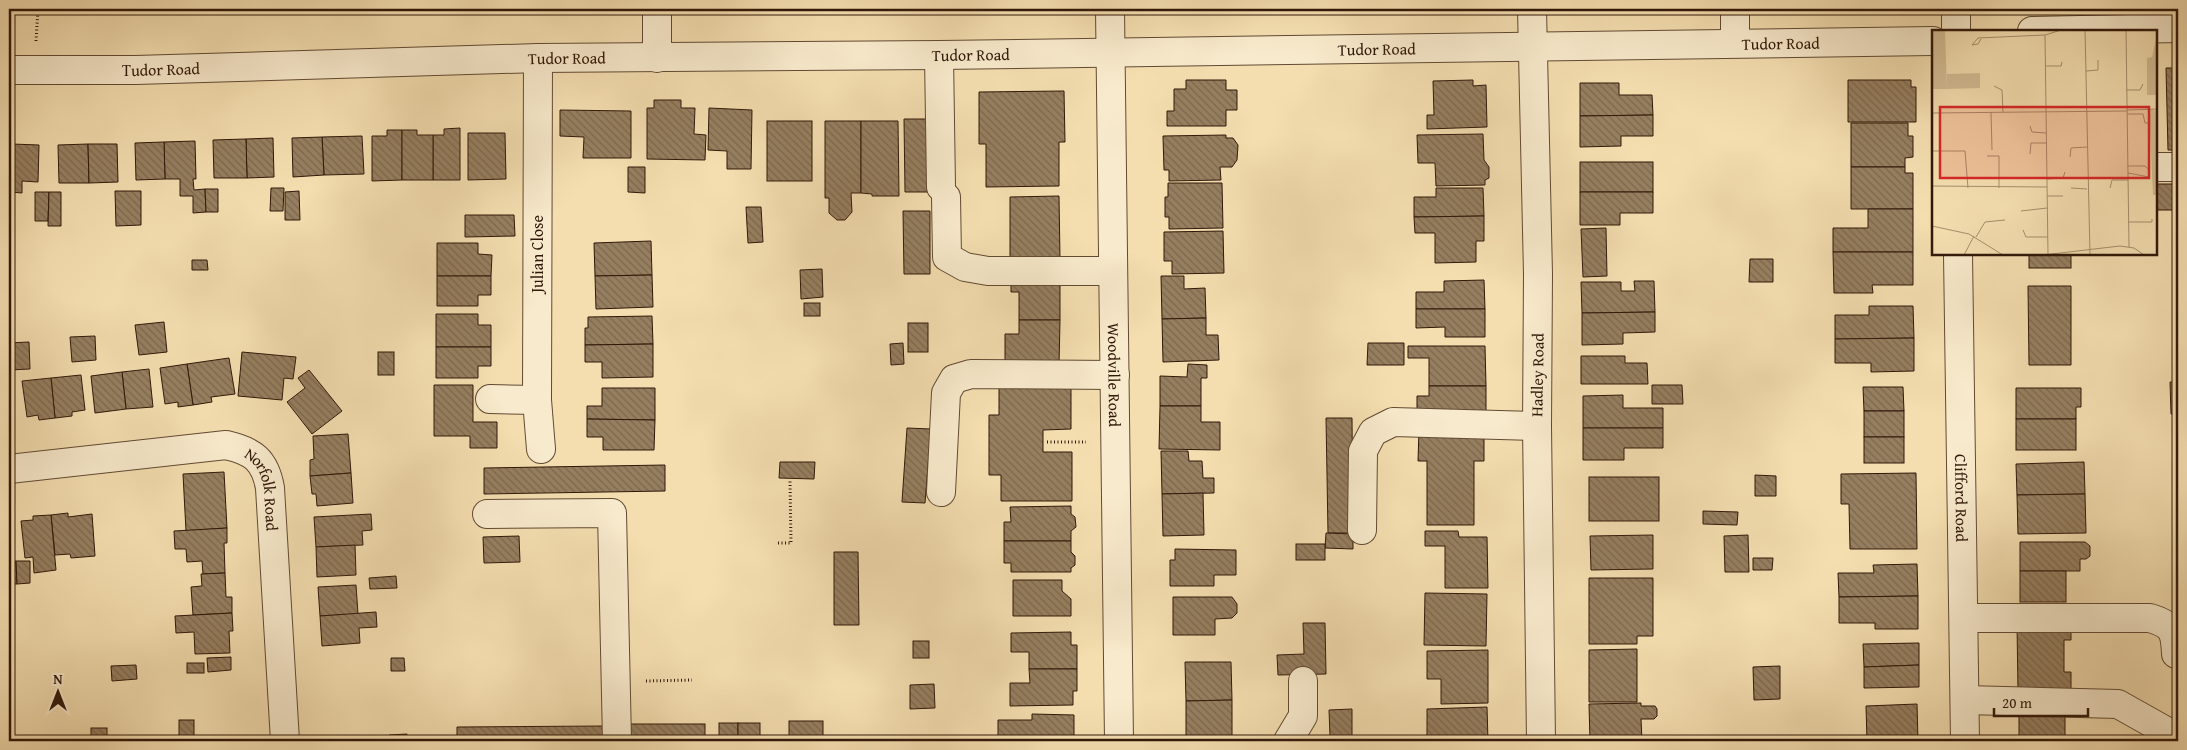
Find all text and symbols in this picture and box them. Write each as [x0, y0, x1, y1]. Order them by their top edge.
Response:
inset map [1932, 30, 2157, 255]
street label: Tudor Road [1742, 31, 1820, 56]
street label: Tudor Road [1338, 36, 1416, 61]
street label: Tudor Road [932, 42, 1010, 67]
street label: Tudor Road [527, 45, 606, 70]
street label: Tudor Road [122, 56, 201, 82]
street label: Julian Close [525, 215, 549, 295]
street label: Woodville Road [1102, 323, 1127, 428]
street label: Hadley Road [1524, 332, 1550, 417]
street label: Norfolk Road [240, 441, 285, 532]
street label: Clifford Road [1949, 454, 1974, 543]
north arrow [32, 668, 82, 718]
text: N [53, 669, 63, 689]
scale bar [1994, 685, 2088, 717]
text: 20 m [2002, 692, 2033, 713]

